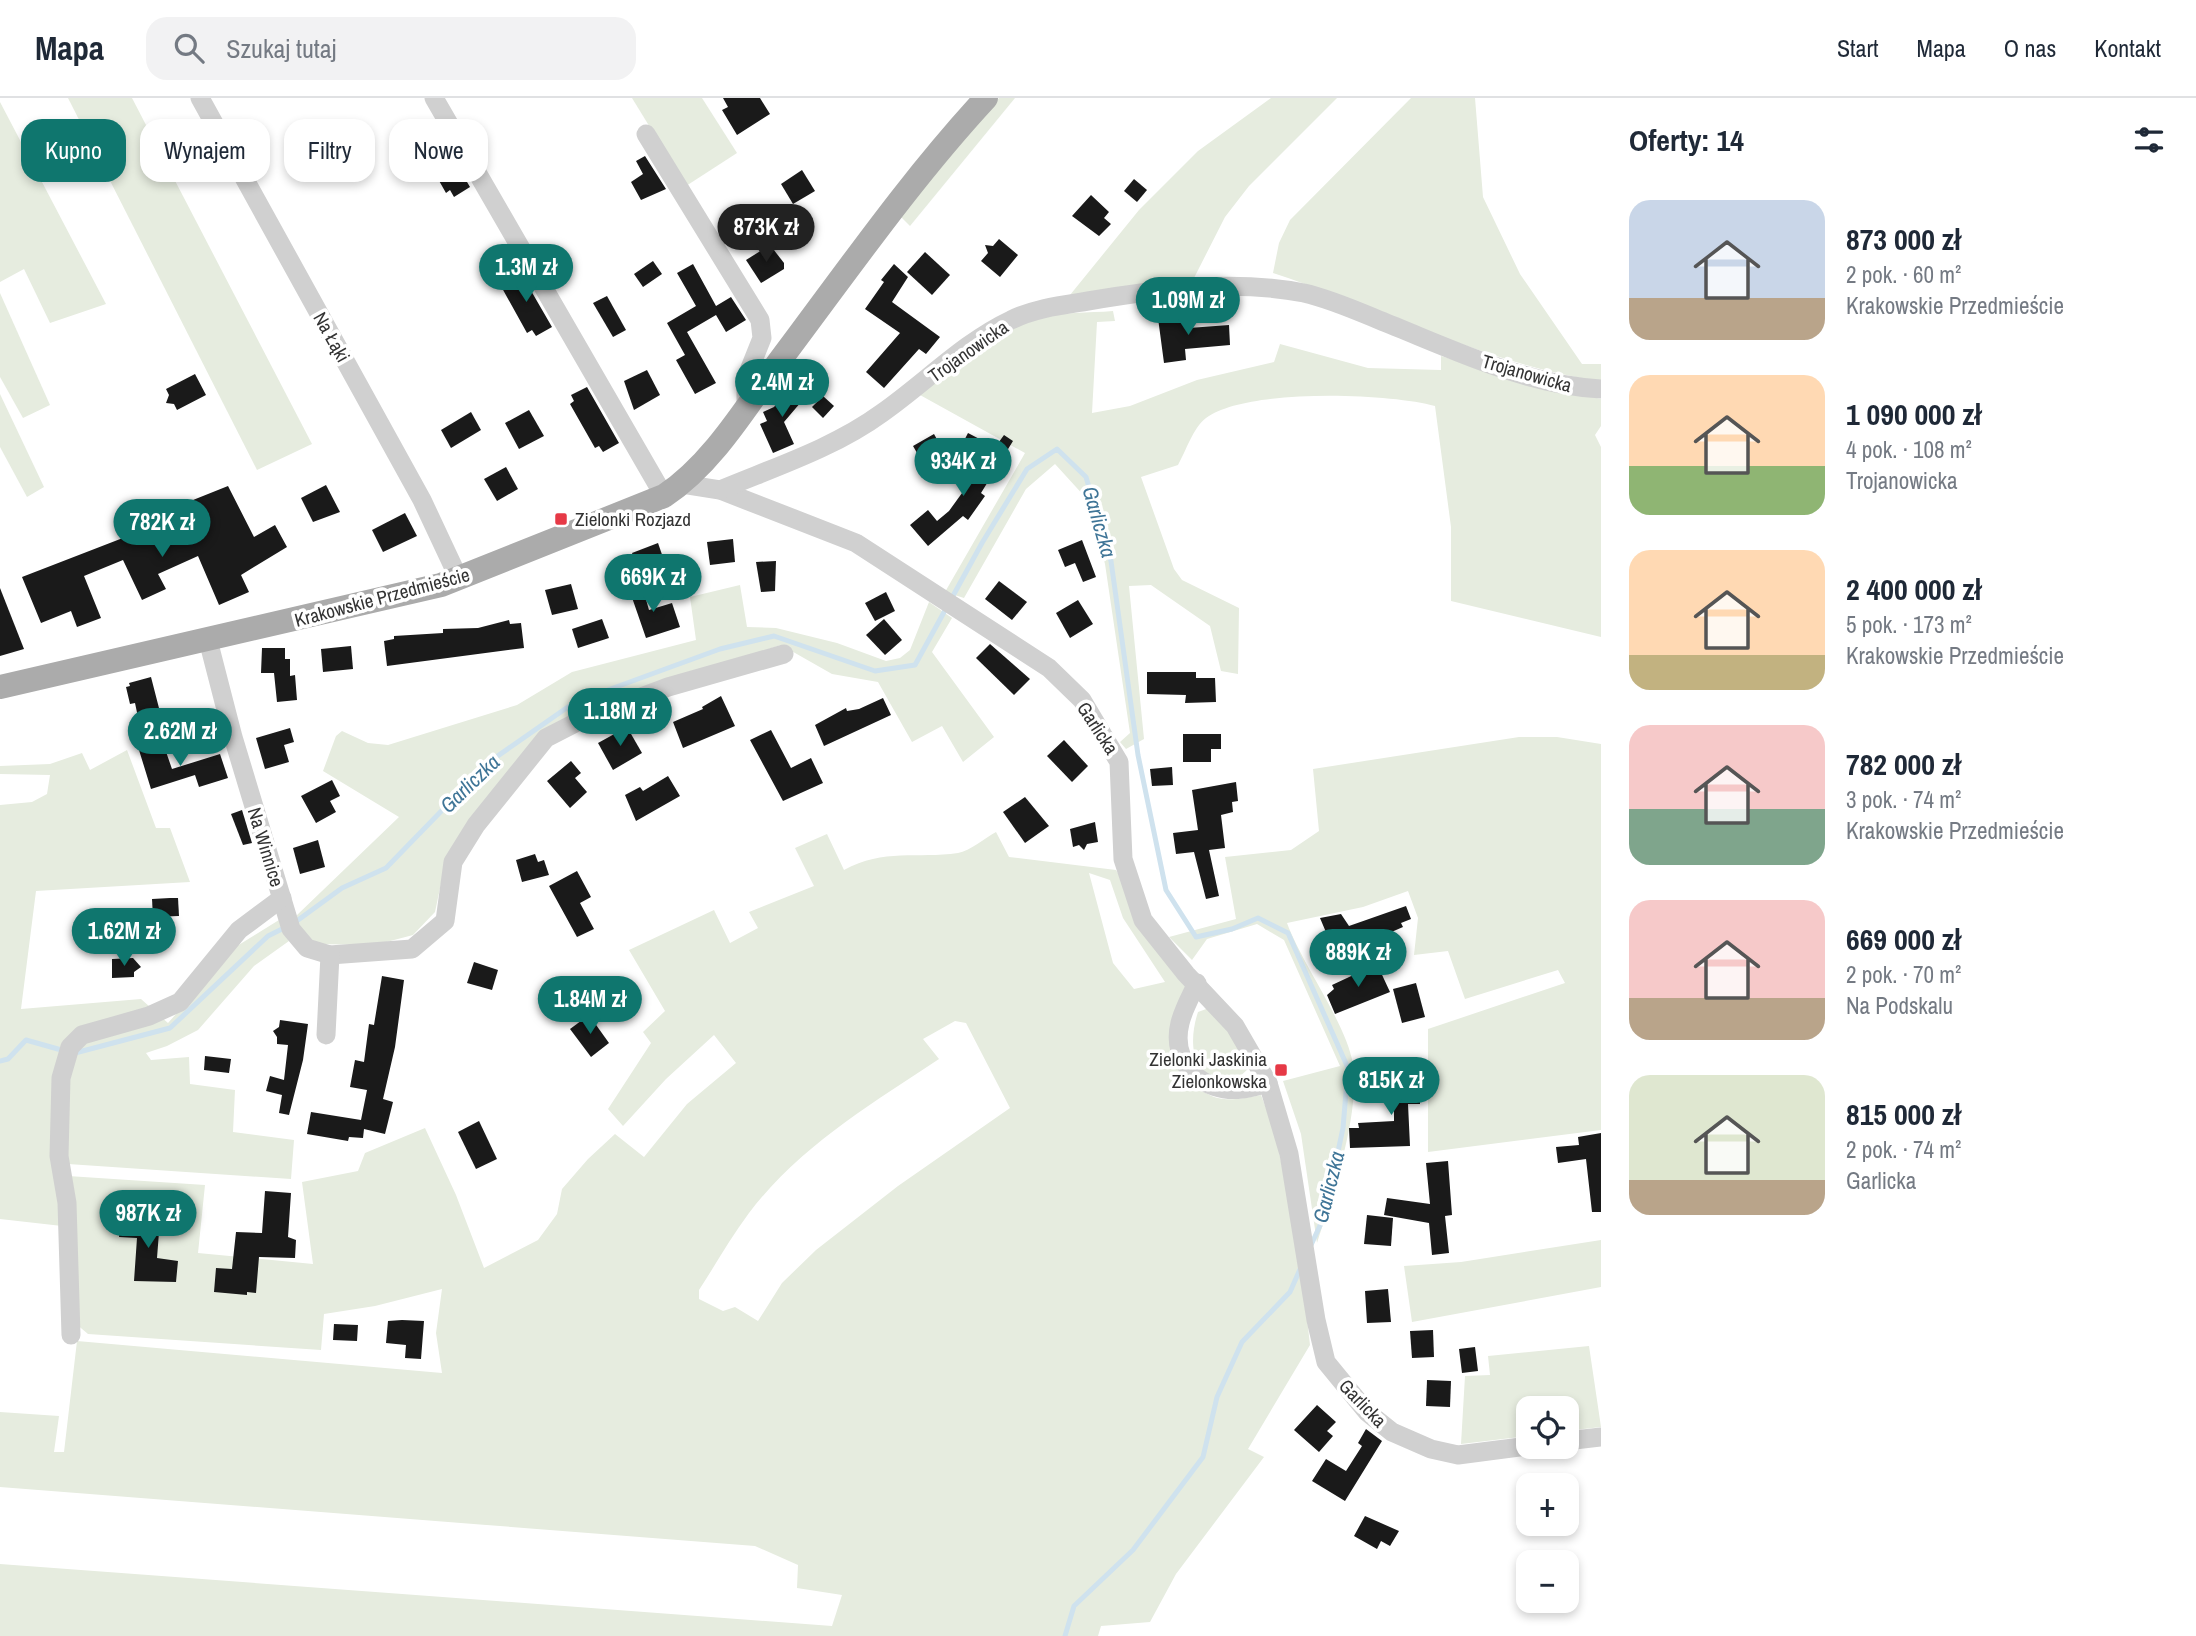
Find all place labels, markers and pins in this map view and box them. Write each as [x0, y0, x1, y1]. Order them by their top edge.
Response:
pin: 873K zł [701, 204, 831, 264]
pin: 1.3M zł [461, 244, 591, 304]
pin: 1.09M zł [1116, 278, 1260, 337]
pin: 2.4M zł [717, 360, 847, 419]
pin: 934K zł [898, 438, 1028, 498]
pin: 782K zł [97, 500, 227, 559]
place label: Zielonki Rozjazd [575, 506, 691, 532]
marker: Zielonki Rozjazd [553, 511, 569, 527]
pin: 669K zł [588, 554, 718, 614]
pin: 1.18M zł [548, 688, 692, 748]
pin: 2.62M zł [108, 708, 252, 768]
pin: 1.62M zł [52, 908, 196, 968]
pin: 889K zł [1293, 930, 1423, 989]
pin: 1.84M zł [518, 976, 662, 1036]
place label: Zielonki Jaskinia Zielonkowska [1149, 1046, 1267, 1094]
pin: 815K zł [1326, 1058, 1456, 1117]
marker: Zielonki Jaskinia Zielonkowska [1273, 1062, 1289, 1078]
pin: 987K zł [83, 1190, 213, 1250]

